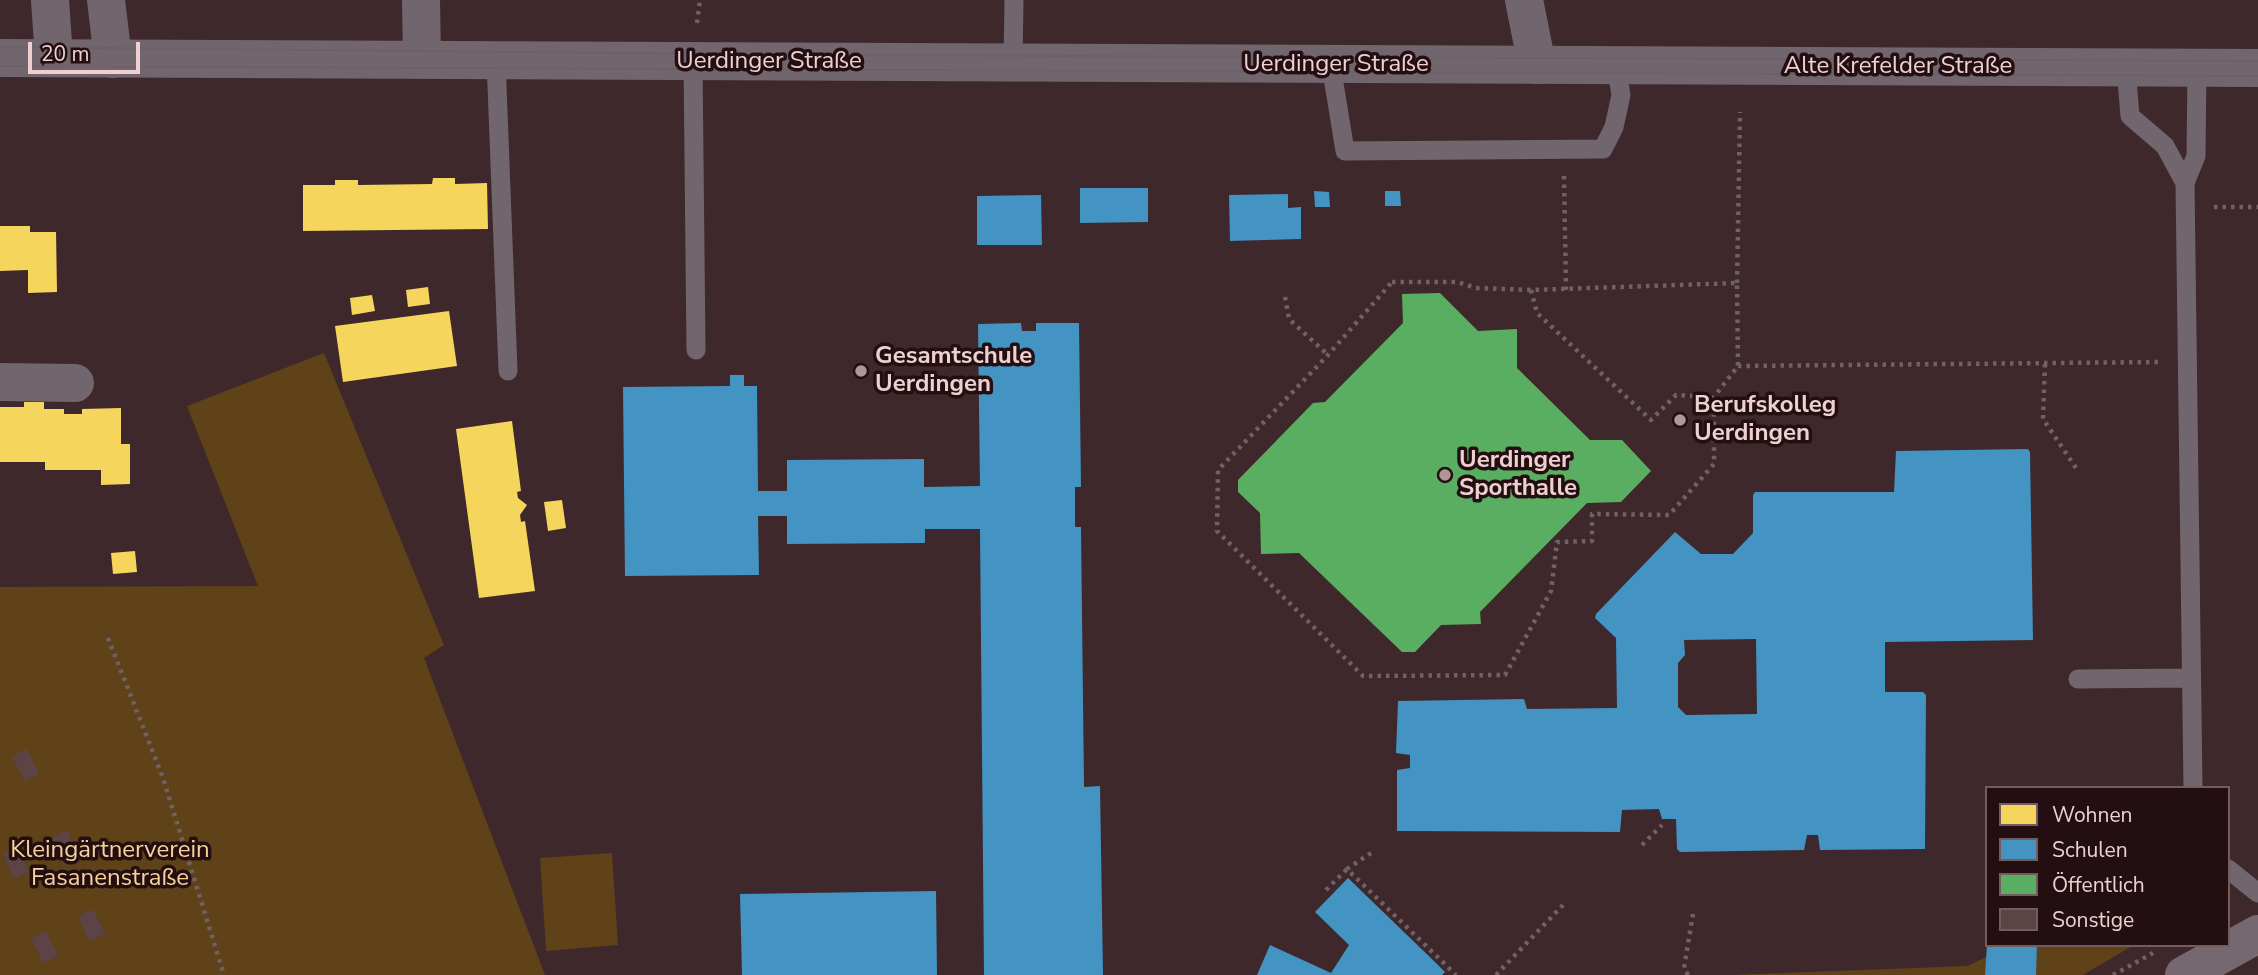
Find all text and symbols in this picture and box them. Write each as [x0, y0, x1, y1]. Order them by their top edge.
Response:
scale bar [32, 28, 144, 72]
text: 20 m [41, 40, 90, 68]
street label: Uerdinger Straße [676, 48, 862, 76]
street label: Uerdinger Straße [1243, 51, 1429, 79]
street label: Alte Krefelder Straße [1784, 53, 2012, 81]
place label: Gesamtschule Uerdingen [875, 343, 1032, 399]
marker: Gesamtschule Uerdingen [853, 363, 869, 379]
place label: Berufskolleg Uerdingen [1694, 392, 1836, 448]
marker: Berufskolleg Uerdingen [1672, 412, 1688, 428]
place label: Uerdinger Sporthalle [1459, 447, 1577, 503]
marker: Uerdinger Sporthalle [1437, 467, 1453, 483]
legend [1985, 786, 2230, 947]
text: Wohnen [2052, 801, 2133, 829]
text: Schulen [2052, 836, 2128, 864]
park label: Kleingärtnerverein Fasanenstraße [10, 837, 210, 893]
text: Öffentlich [2052, 871, 2145, 899]
text: Sonstige [2052, 906, 2134, 934]

